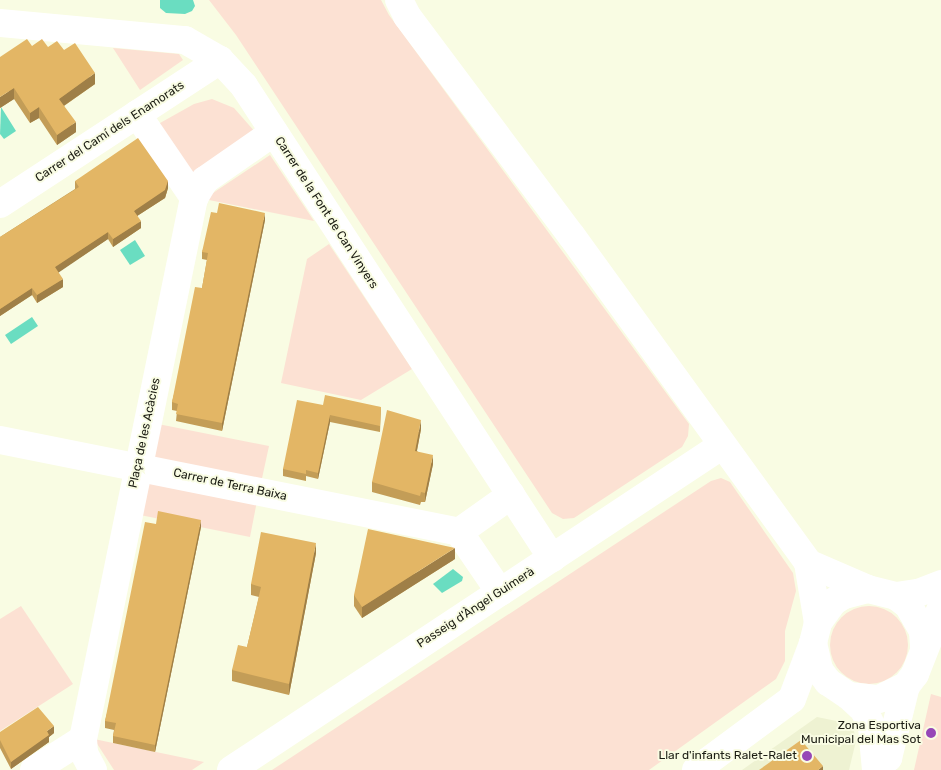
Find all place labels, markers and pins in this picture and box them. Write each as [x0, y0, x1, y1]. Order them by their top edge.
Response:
place label: Zona Esportiva Municipal del Mas Sot [801, 719, 921, 747]
marker: Zona Esportiva Municipal del Mas Sot [925, 727, 937, 739]
place label: Llar d'infants Ralet-Ralet [658, 749, 797, 763]
marker: Llar d'infants Ralet-Ralet [801, 750, 813, 762]

